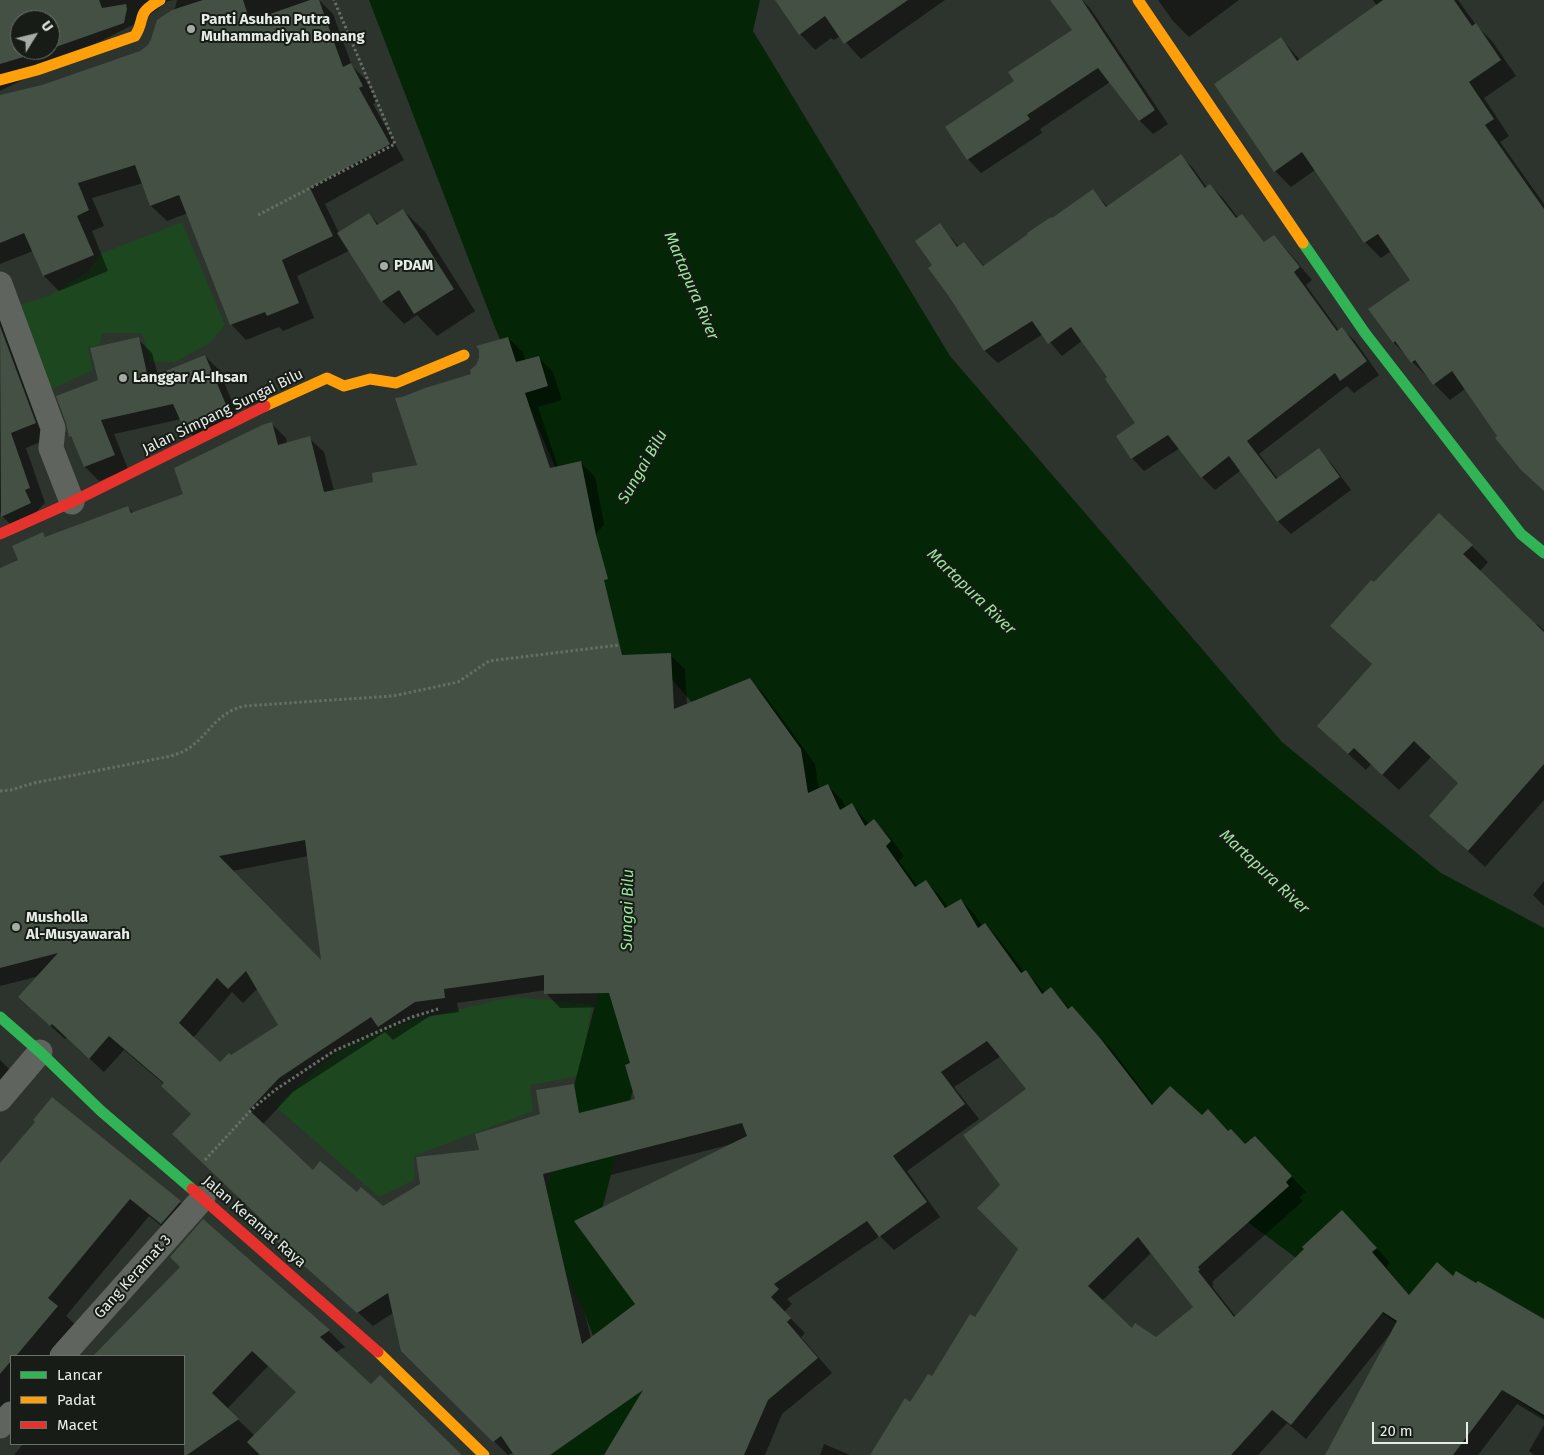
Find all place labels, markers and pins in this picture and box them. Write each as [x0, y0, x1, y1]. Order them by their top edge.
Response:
place label: Panti Asuhan Putra Muhammadiyah Bonang [201, 11, 365, 46]
marker: Panti Asuhan Putra Muhammadiyah Bonang [185, 23, 197, 35]
place label: PDAM [394, 257, 433, 275]
marker: PDAM [378, 260, 390, 272]
place label: Langgar Al-Ihsan [133, 369, 248, 387]
marker: Langgar Al-Ihsan [117, 372, 129, 384]
place label: Musholla Al-Musyawarah [26, 909, 130, 944]
marker: Musholla Al-Musyawarah [10, 921, 22, 933]

